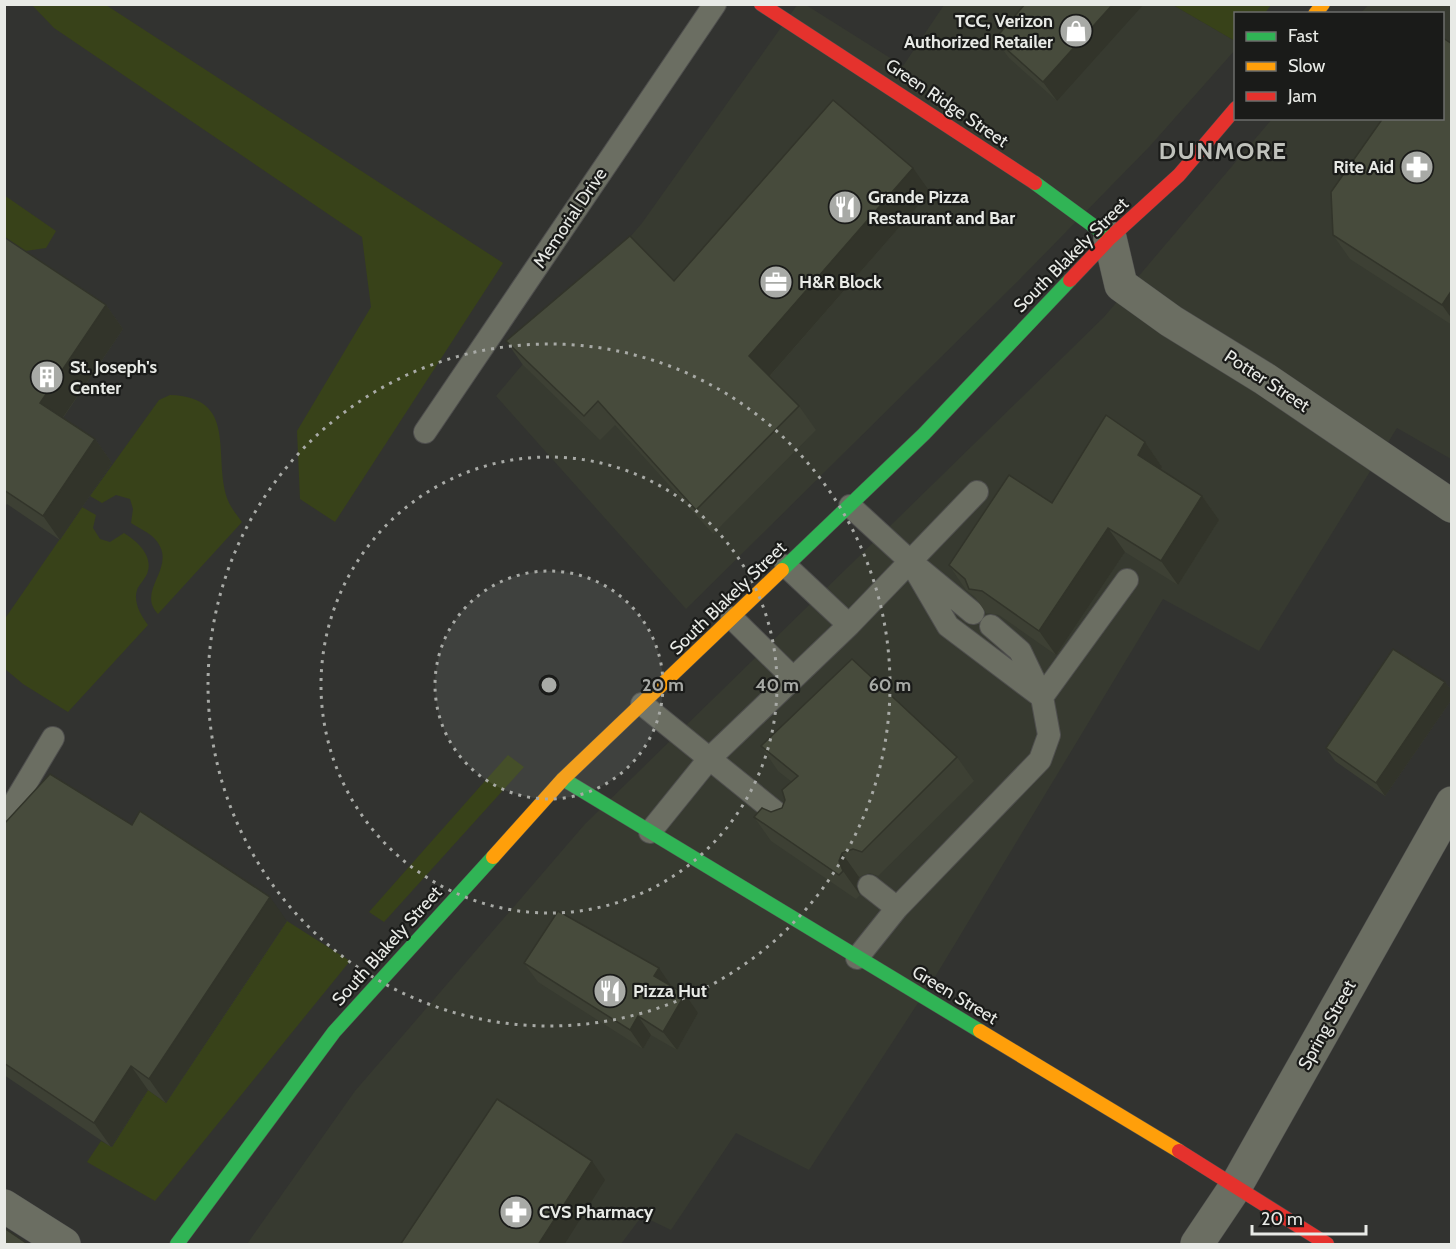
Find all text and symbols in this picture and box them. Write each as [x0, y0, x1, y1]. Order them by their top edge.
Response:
place label: TCC, Verizon Authorized Retailer [904, 10, 1053, 53]
legend [1234, 12, 1444, 120]
shop icon: TCC, Verizon Authorized Retailer [1058, 13, 1094, 49]
text: Fast [1288, 25, 1319, 47]
street label: Green Ridge Street [882, 54, 1012, 152]
text: Slow [1288, 55, 1325, 77]
text: Jam [1287, 85, 1317, 107]
district label: DUNMORE [1159, 136, 1287, 165]
pharmacy icon: Rite Aid [1399, 149, 1435, 185]
place label: Rite Aid [1333, 156, 1394, 178]
street label: Memorial Drive [528, 164, 612, 272]
place label: Grande Pizza Restaurant and Bar [868, 186, 1015, 229]
restaurant icon: Grande Pizza Restaurant and Bar [827, 189, 863, 225]
street label: South Blakely Street [1009, 193, 1133, 317]
office icon: H&R Block [758, 264, 794, 300]
place label: H&R Block [799, 271, 882, 293]
street label: Potter Street [1220, 345, 1314, 417]
place label: St. Joseph's Center [70, 356, 157, 399]
building icon: St. Joseph's Center [29, 359, 65, 395]
street label: South Blakely Street [665, 537, 791, 659]
text: 20 m [642, 674, 684, 696]
text: 40 m [755, 674, 799, 696]
text: 60 m [869, 674, 911, 696]
centre of rings [539, 675, 559, 695]
street label: South Blakely Street [327, 882, 447, 1010]
street label: Green Street [908, 961, 1002, 1029]
restaurant icon: Pizza Hut [592, 973, 628, 1009]
street label: Spring Street [1293, 976, 1361, 1074]
place label: Pizza Hut [633, 980, 707, 1002]
pharmacy icon: CVS Pharmacy [498, 1194, 534, 1230]
scale bar [1252, 1198, 1366, 1236]
place label: CVS Pharmacy [539, 1201, 654, 1223]
text: 20 m [1261, 1208, 1303, 1230]

